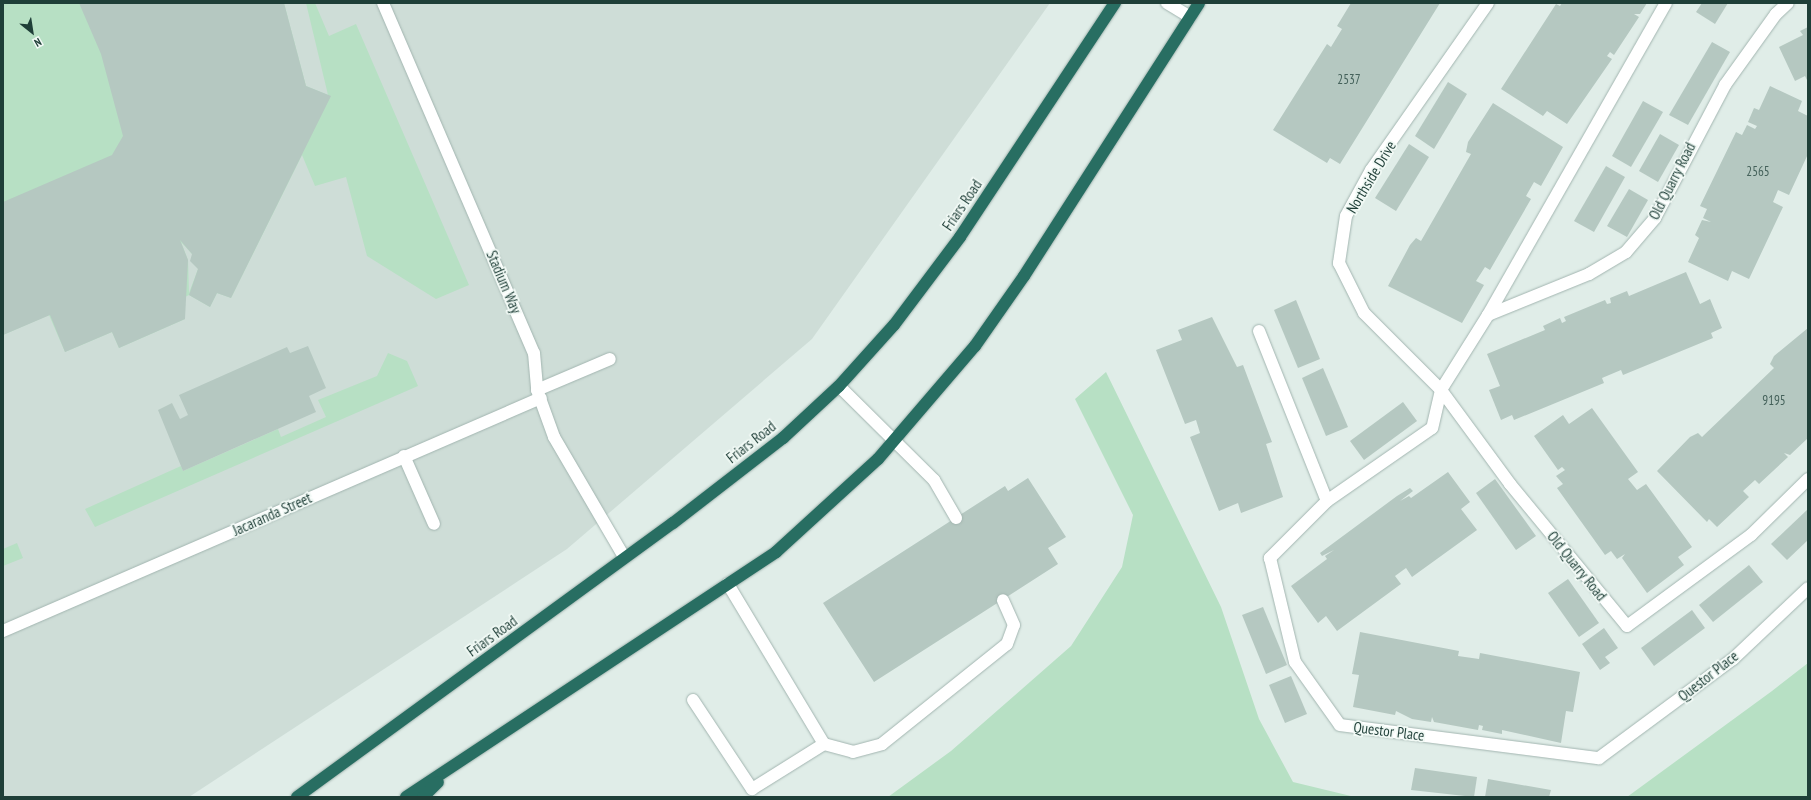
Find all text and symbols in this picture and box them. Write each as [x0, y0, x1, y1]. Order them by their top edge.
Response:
north arrow [12, 12, 52, 52]
text: N [32, 35, 44, 50]
house number: 2537 [1337, 72, 1361, 88]
street label: Northside Drive [1342, 138, 1400, 216]
street label: Old Quarry Road [1645, 139, 1699, 223]
house number: 2565 [1746, 164, 1770, 180]
street label: Friars Road [938, 176, 986, 234]
street label: Stadium Way [483, 248, 525, 316]
house number: 9195 [1762, 393, 1786, 409]
street label: Friars Road [723, 417, 779, 467]
street label: Jacaranda Street [230, 489, 314, 539]
street label: Old Quarry Road [1543, 527, 1611, 605]
street label: Friars Road [463, 612, 521, 660]
street label: Questor Place [1674, 647, 1742, 705]
street label: Questor Place [1353, 718, 1425, 744]

